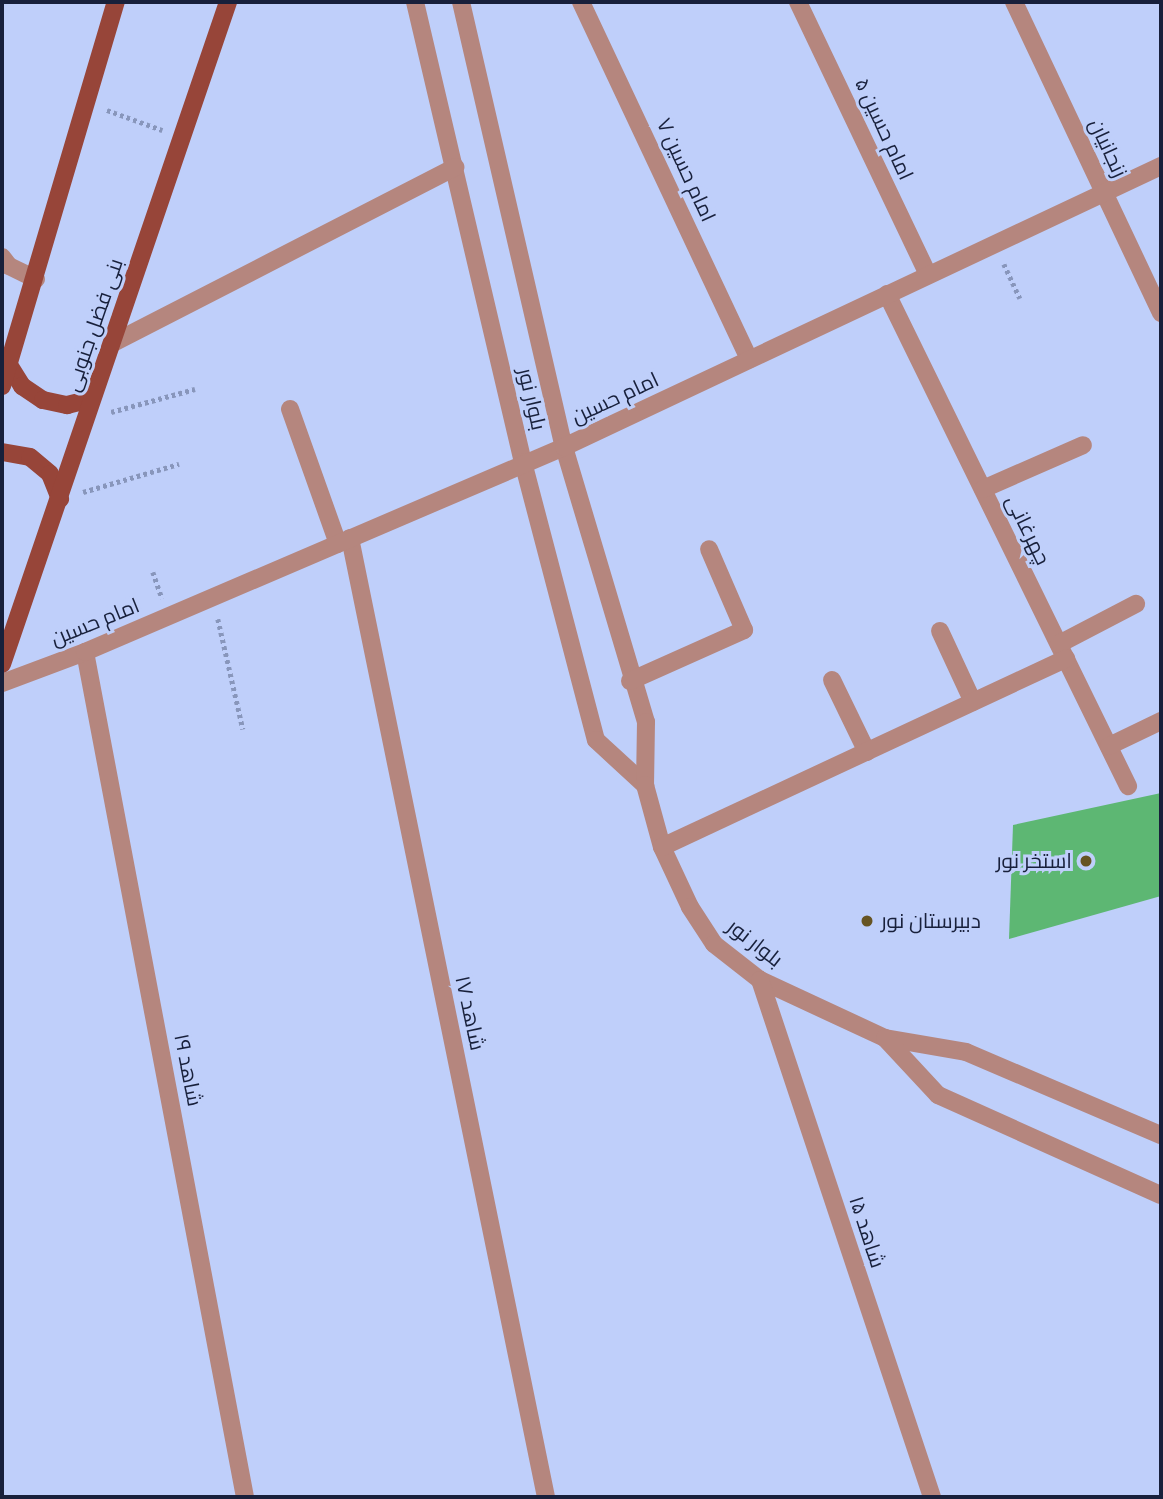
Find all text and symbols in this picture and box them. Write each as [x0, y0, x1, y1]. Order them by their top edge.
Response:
street label: امام حسین ۵ [849, 74, 919, 184]
street label: امام حسین ۷ [651, 114, 721, 226]
street label: زنجانیان [1083, 115, 1133, 181]
street label: بنی فضل جنوبی [59, 255, 129, 395]
street label: بلوار نور [513, 365, 551, 433]
street label: امام حسین [567, 367, 663, 429]
street label: چهرغانی [1000, 491, 1056, 569]
street label: امام حسین [47, 593, 143, 651]
place label: استخر نور [996, 848, 1072, 874]
marker: استخر نور [1078, 853, 1094, 869]
place label: دبیرستان نور [881, 908, 981, 934]
marker: دبیرستان نور [859, 913, 875, 929]
street label: بلوار نور [722, 914, 788, 972]
street label: شاهد ۱۷ [450, 973, 490, 1053]
street label: شاهد ۱۹ [169, 1032, 207, 1108]
street label: شاهد ۱۵ [844, 1193, 890, 1271]

